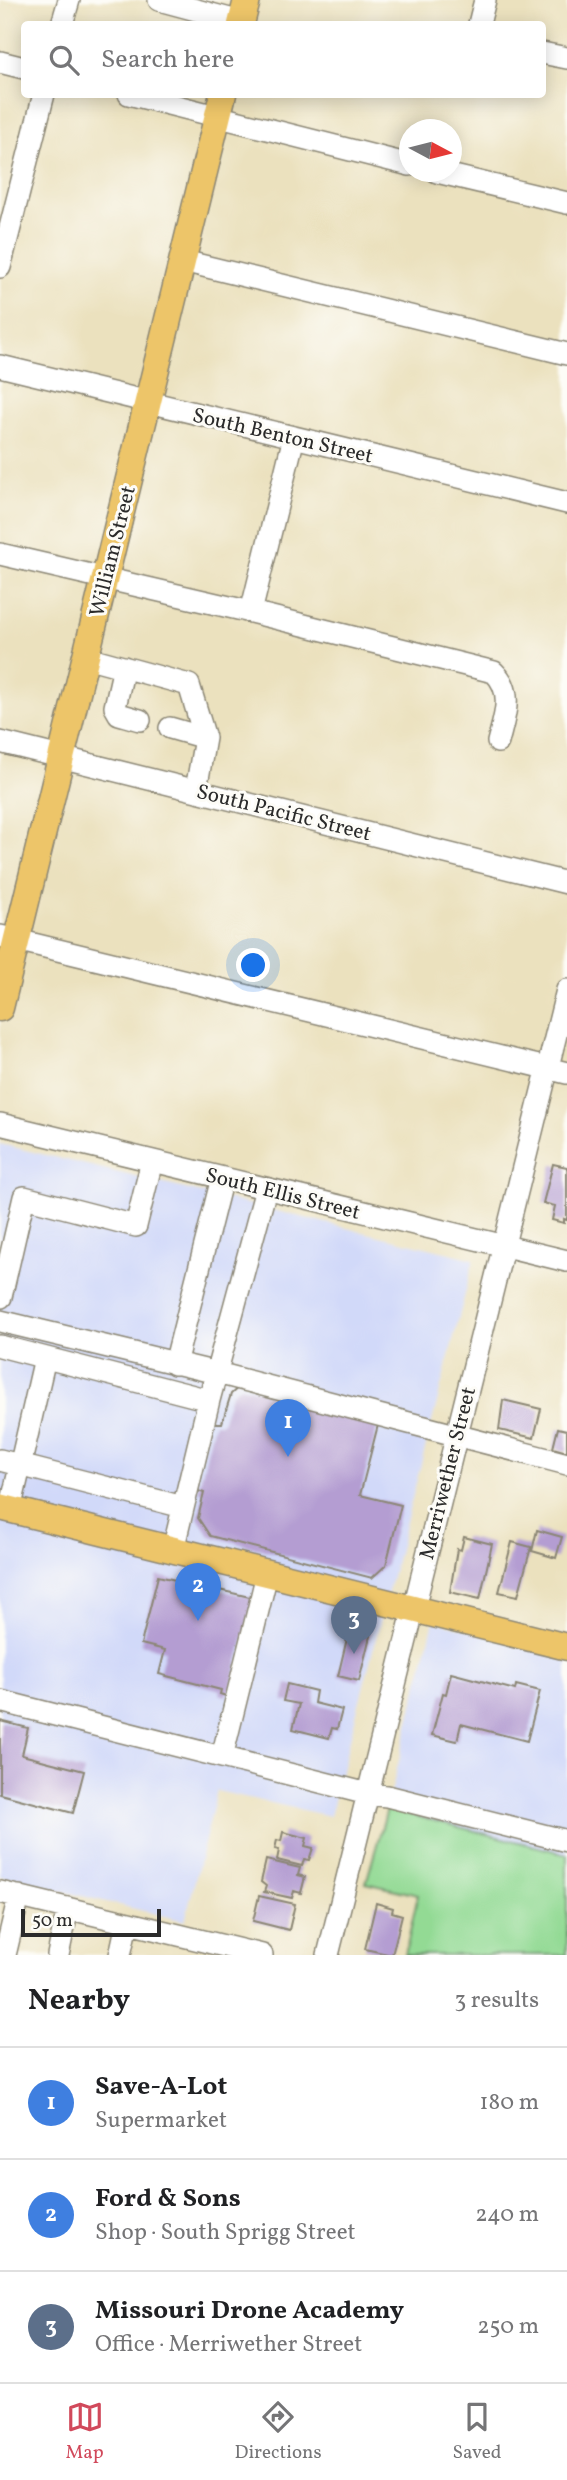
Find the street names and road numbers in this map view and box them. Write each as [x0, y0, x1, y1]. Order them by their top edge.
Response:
street label: South Benton Street [190, 402, 376, 471]
street label: William Street [83, 483, 144, 620]
street label: South Pacific Street [193, 778, 374, 849]
street label: South Ellis Street [202, 1161, 363, 1228]
street label: Merriwether Street [413, 1384, 484, 1563]

